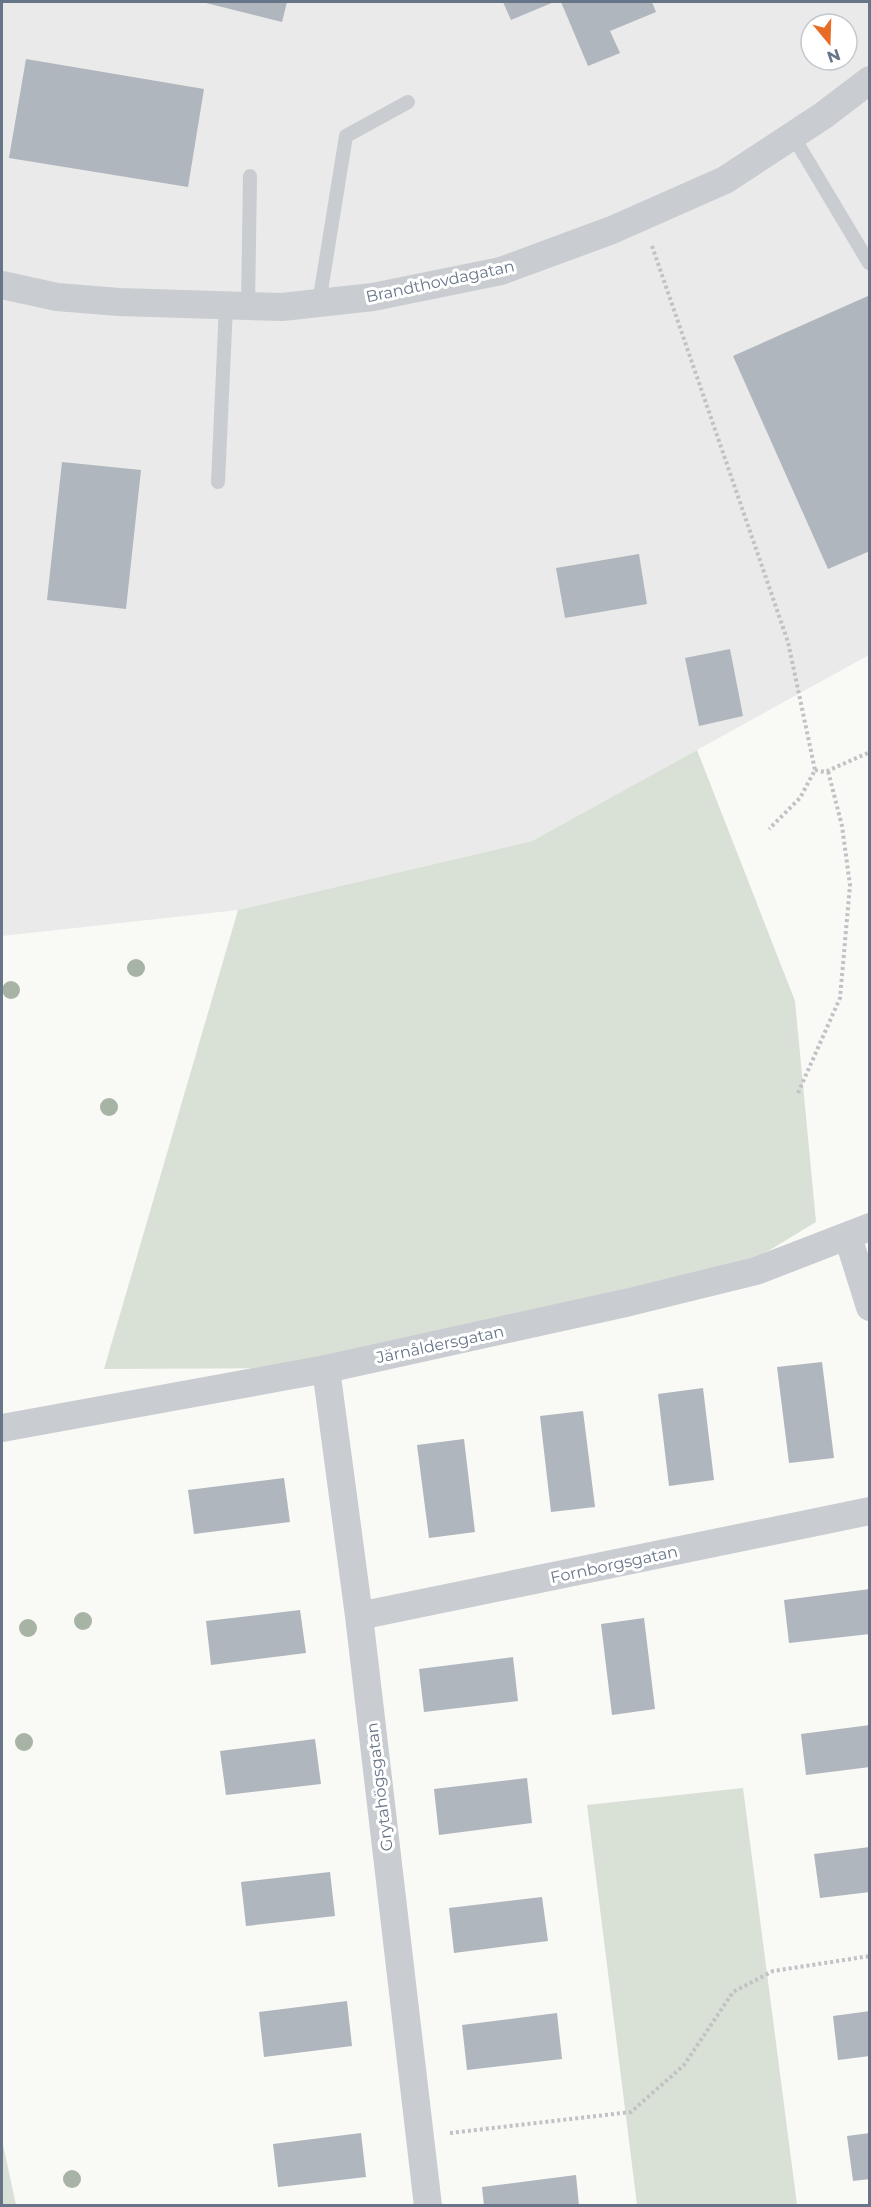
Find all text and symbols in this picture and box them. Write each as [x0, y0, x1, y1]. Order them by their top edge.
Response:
north arrow [799, 12, 859, 72]
text: N [825, 45, 843, 67]
street label: Brandthovdagatan [364, 256, 516, 307]
street label: Järnåldersgatan [374, 1322, 506, 1367]
street label: Fornborgsgatan [549, 1542, 680, 1587]
street label: Grytahögsgatan [362, 1721, 397, 1852]

